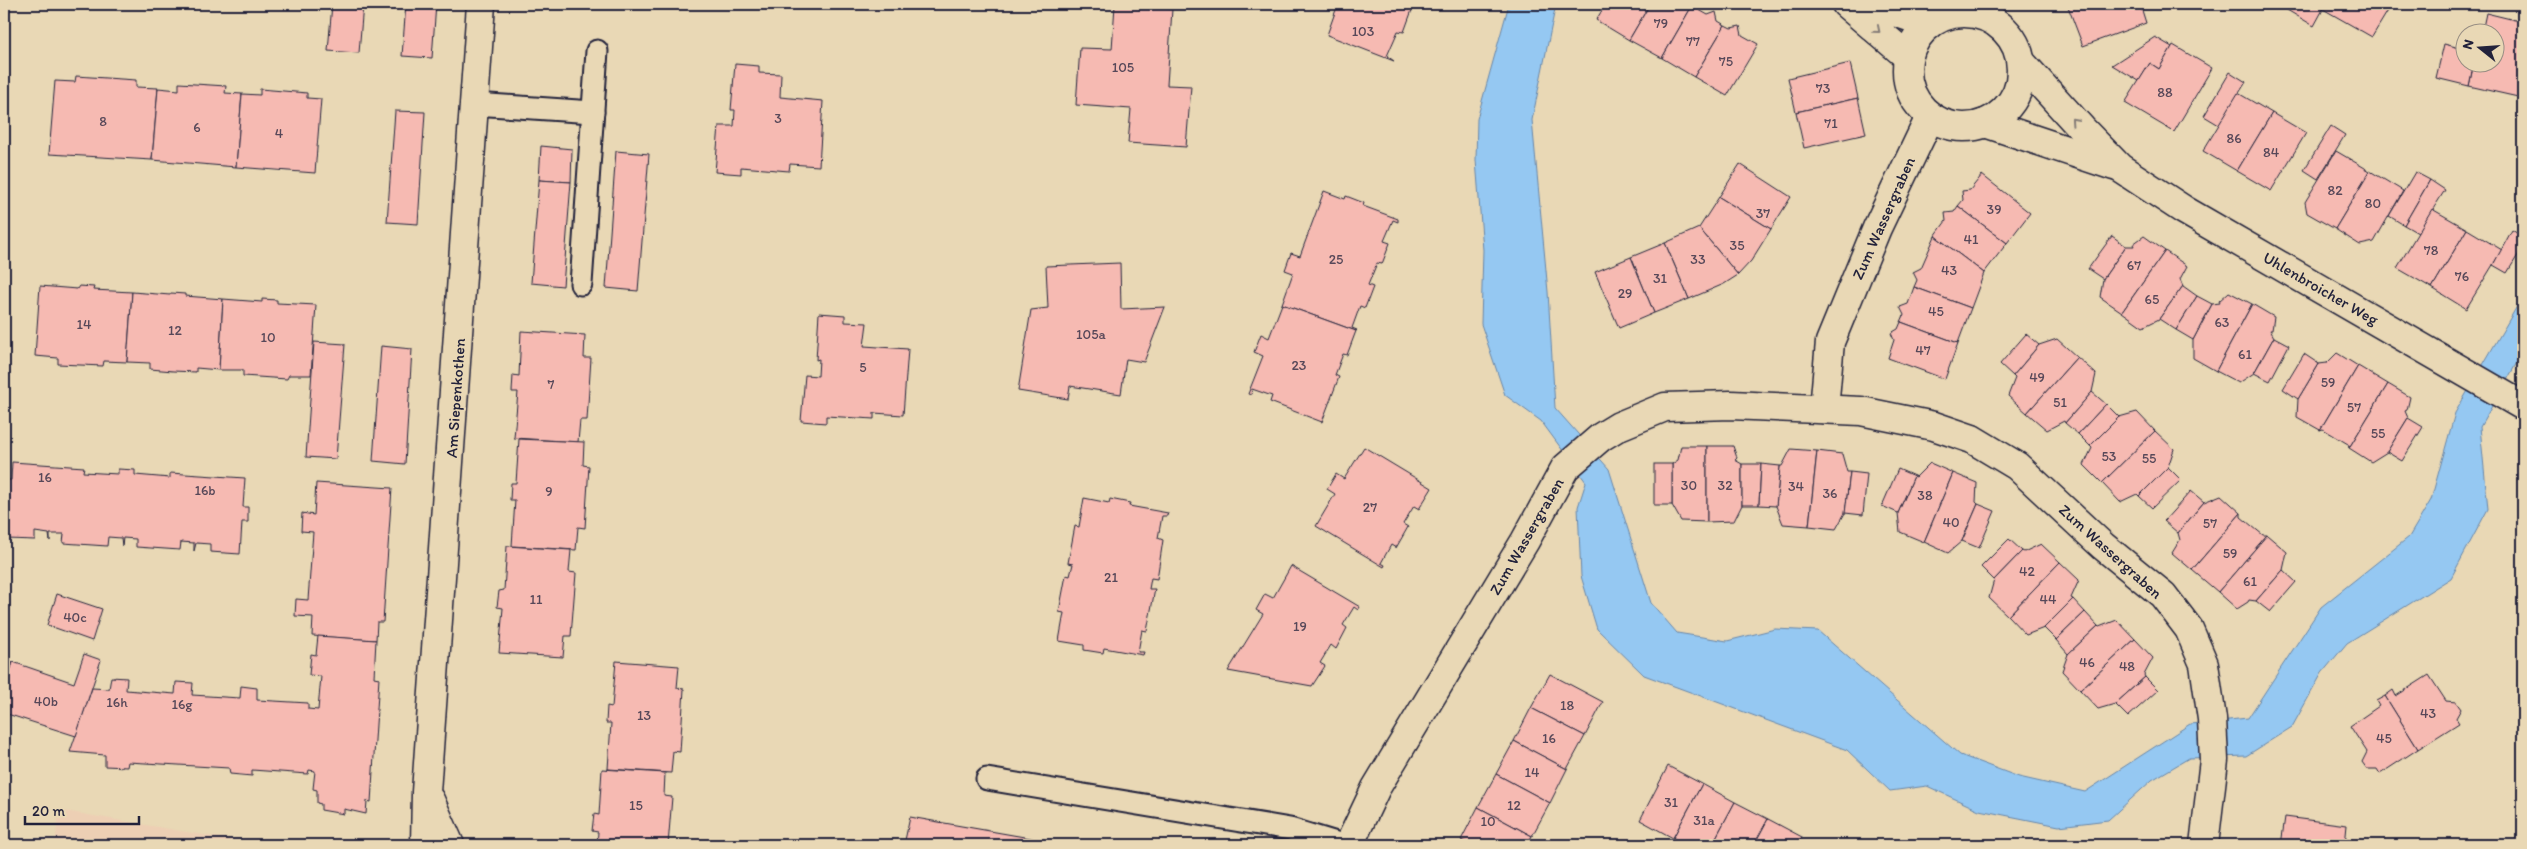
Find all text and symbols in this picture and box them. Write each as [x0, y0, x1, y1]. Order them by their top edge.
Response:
house number: 79 [1654, 15, 1668, 32]
north arrow [2454, 22, 2504, 72]
house number: 103 [1352, 23, 1375, 40]
one-way arrow [1871, 24, 1880, 33]
house number: 77 [1686, 33, 1700, 50]
text: N [2459, 37, 2478, 51]
house number: 75 [1719, 53, 1733, 70]
house number: 105 [1112, 59, 1134, 76]
house number: 73 [1816, 80, 1831, 97]
house number: 88 [2157, 84, 2173, 101]
house number: 3 [774, 110, 782, 127]
house number: 8 [99, 113, 107, 130]
house number: 71 [1824, 115, 1838, 132]
one-way arrow [2070, 117, 2079, 126]
house number: 6 [193, 119, 201, 136]
house number: 4 [275, 125, 284, 142]
house number: 86 [2226, 130, 2242, 147]
house number: 84 [2263, 144, 2280, 161]
street label: Zum Wassergraben [1848, 154, 1919, 282]
house number: 82 [2327, 182, 2343, 199]
house number: 80 [2365, 195, 2381, 212]
house number: 39 [1987, 201, 2001, 218]
house number: 37 [1756, 205, 1770, 222]
house number: 41 [1964, 231, 1979, 248]
house number: 35 [1730, 237, 1744, 254]
house number: 78 [2424, 242, 2439, 259]
street label: Uhlenbroicher Weg [2260, 248, 2382, 330]
house number: 25 [1329, 251, 1343, 268]
house number: 33 [1690, 251, 1706, 268]
house number: 67 [2127, 257, 2141, 274]
house number: 43 [1941, 262, 1957, 279]
house number: 76 [2455, 268, 2469, 285]
house number: 31 [1653, 270, 1668, 287]
house number: 29 [1618, 285, 1632, 302]
house number: 65 [2145, 291, 2159, 308]
house number: 45 [1928, 303, 1944, 320]
house number: 63 [2214, 314, 2230, 331]
house number: 14 [77, 316, 92, 333]
house number: 12 [168, 322, 183, 339]
house number: 105a [1076, 326, 1107, 343]
house number: 10 [260, 329, 276, 346]
street label: Am Siepenkothen [442, 337, 469, 459]
house number: 47 [1915, 342, 1931, 359]
house number: 61 [2238, 346, 2252, 363]
house number: 23 [1292, 357, 1307, 374]
house number: 5 [859, 359, 867, 376]
house number: 49 [2029, 369, 2045, 386]
house number: 59 [2321, 374, 2335, 391]
house number: 7 [548, 376, 555, 393]
house number: 51 [2053, 394, 2067, 411]
house number: 57 [2347, 399, 2361, 416]
house number: 55 [2371, 425, 2385, 442]
house number: 53 [2102, 448, 2117, 465]
house number: 55 [2142, 450, 2156, 467]
house number: 16 [38, 469, 52, 486]
street label: Zum Wassergraben [1485, 474, 1568, 598]
house number: 30 [1681, 477, 1697, 494]
house number: 32 [1718, 477, 1733, 494]
house number: 34 [1788, 478, 1805, 495]
house number: 16b [194, 482, 216, 499]
house number: 9 [545, 483, 553, 500]
house number: 36 [1822, 485, 1838, 502]
house number: 38 [1917, 487, 1933, 504]
house number: 27 [1363, 499, 1377, 516]
street label: Zum Wassergraben [2055, 500, 2166, 603]
house number: 40 [1942, 514, 1960, 531]
house number: 57 [2203, 515, 2217, 532]
house number: 59 [2223, 545, 2237, 562]
house number: 42 [2019, 563, 2036, 580]
house number: 21 [1104, 569, 1118, 586]
house number: 61 [2243, 573, 2257, 590]
house number: 11 [530, 591, 543, 608]
house number: 44 [2040, 591, 2057, 608]
house number: 40c [63, 609, 87, 626]
house number: 19 [1293, 618, 1307, 635]
house number: 46 [2079, 654, 2095, 671]
house number: 48 [2119, 658, 2135, 675]
house number: 40b [34, 693, 58, 710]
house number: 16h [106, 694, 128, 711]
house number: 16g [171, 696, 193, 713]
house number: 18 [1560, 697, 1574, 714]
house number: 43 [2420, 705, 2436, 722]
house number: 13 [637, 707, 651, 724]
house number: 16 [1542, 730, 1556, 747]
house number: 45 [2376, 730, 2392, 747]
house number: 14 [1525, 764, 1540, 781]
scale bar [25, 794, 139, 826]
house number: 31 [1664, 794, 1679, 811]
house number: 15 [629, 797, 643, 814]
house number: 12 [1507, 797, 1522, 814]
text: 20 m [32, 802, 66, 820]
house number: 31a [1693, 812, 1715, 829]
house number: 10 [1480, 813, 1496, 830]

